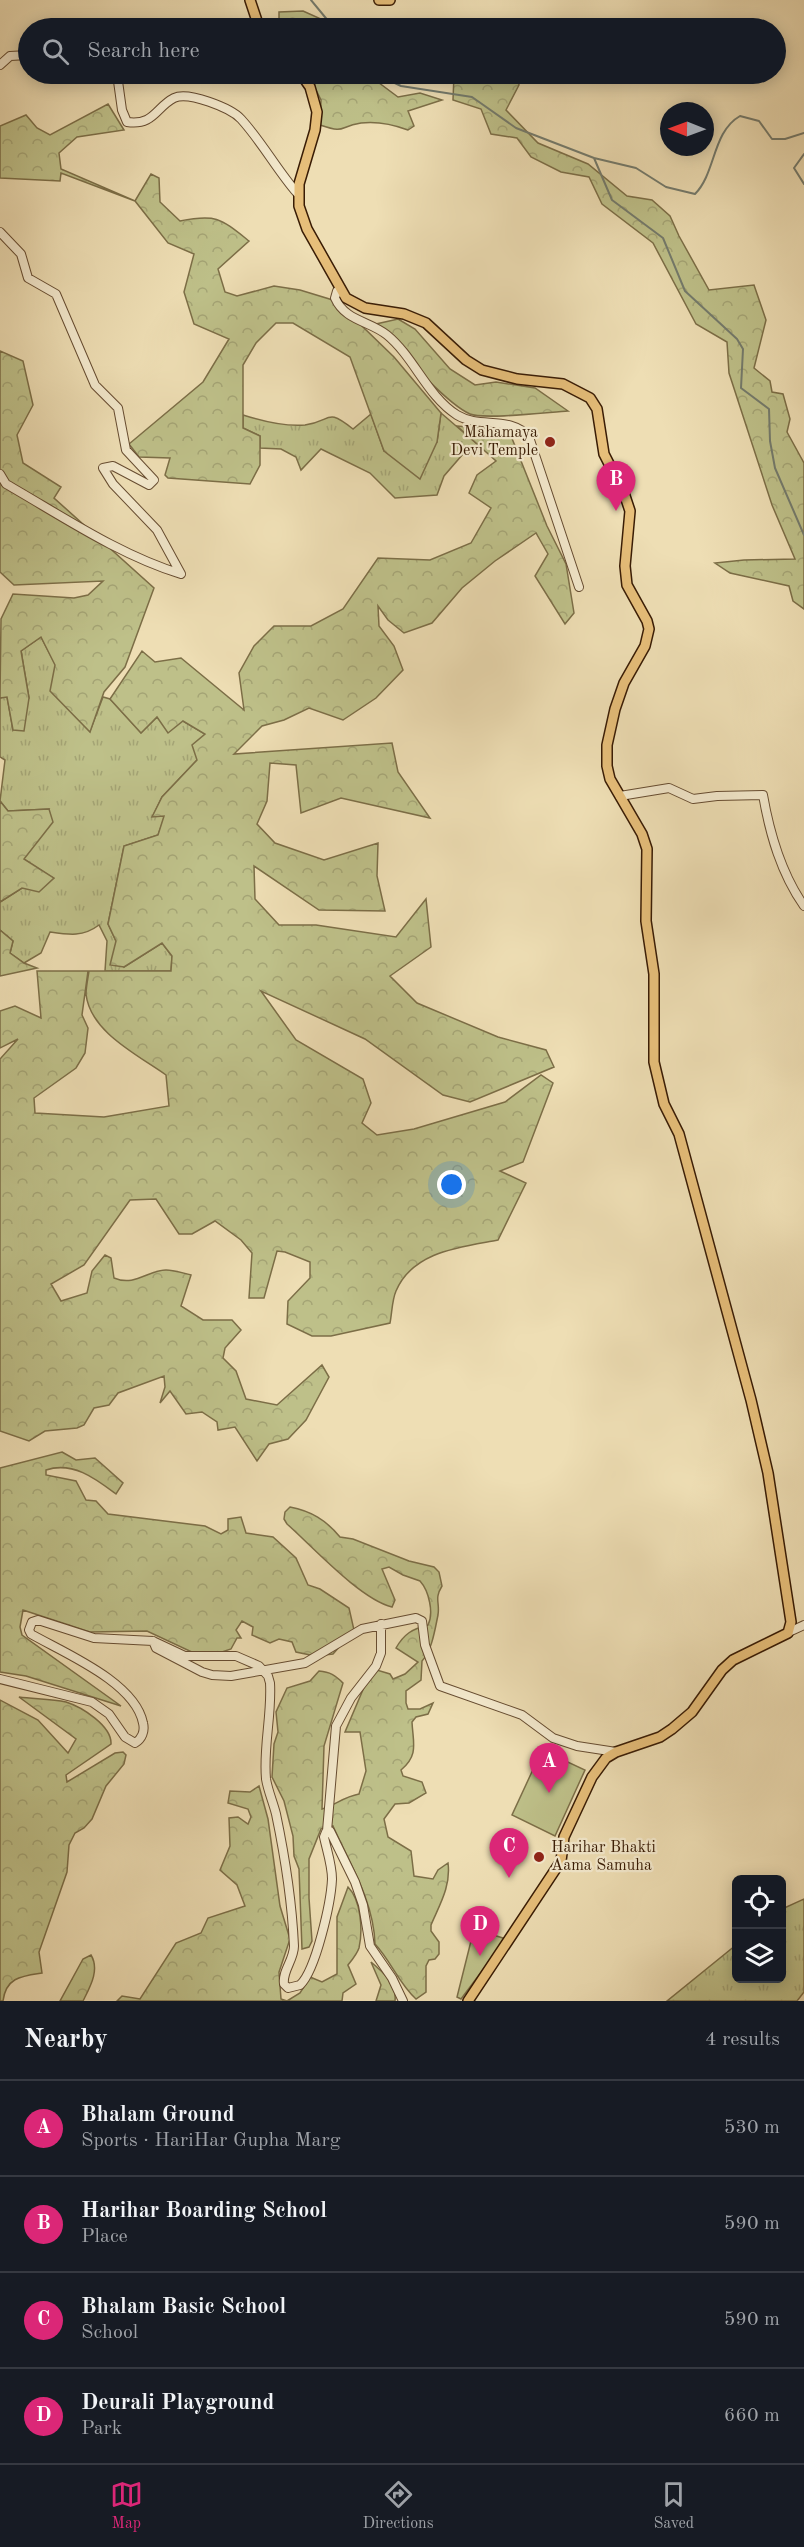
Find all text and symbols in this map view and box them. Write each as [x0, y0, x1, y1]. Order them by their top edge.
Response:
search box [18, 18, 786, 84]
icon: search [39, 35, 72, 68]
text: Search here [87, 40, 200, 62]
north arrow [660, 102, 714, 156]
place label: Mahamaya Devi Temple [451, 425, 538, 459]
marker: Mahamaya Devi Temple [543, 435, 557, 449]
pin: B [596, 462, 636, 511]
your location [437, 1170, 466, 1199]
pin: A [530, 1744, 568, 1793]
pin: C [490, 1828, 528, 1878]
place label: Harihar Bhakti Aama Samuha [551, 1840, 656, 1874]
marker: Harihar Bhakti Aama Samuha [532, 1850, 546, 1864]
map controls [732, 1875, 786, 1983]
button: locate [732, 1875, 786, 1929]
pin: D [460, 1906, 500, 1956]
button: layers [732, 1929, 786, 1983]
text: Nearby [24, 2027, 108, 2053]
text: 4 results [705, 2030, 780, 2050]
text: Bhalam Ground [81, 2104, 234, 2126]
text: A [36, 2118, 51, 2138]
text: 530 m [724, 2118, 780, 2138]
text: Sports · HariHar Gupha Marg [81, 2131, 340, 2151]
text: Harihar Boarding School [81, 2200, 327, 2222]
text: B [36, 2214, 51, 2234]
text: 590 m [724, 2214, 780, 2234]
text: Place [81, 2227, 128, 2247]
text: Bhalam Basic School [81, 2296, 286, 2318]
text: C [37, 2310, 50, 2330]
text: 590 m [724, 2310, 780, 2330]
text: School [81, 2323, 138, 2343]
text: Deurali Playground [81, 2392, 274, 2414]
text: D [36, 2406, 51, 2426]
text: 660 m [724, 2406, 780, 2426]
text: Park [81, 2419, 122, 2439]
tab: Map [110, 2478, 143, 2534]
tab: Directions [363, 2478, 434, 2534]
tab: Saved [653, 2478, 694, 2534]

